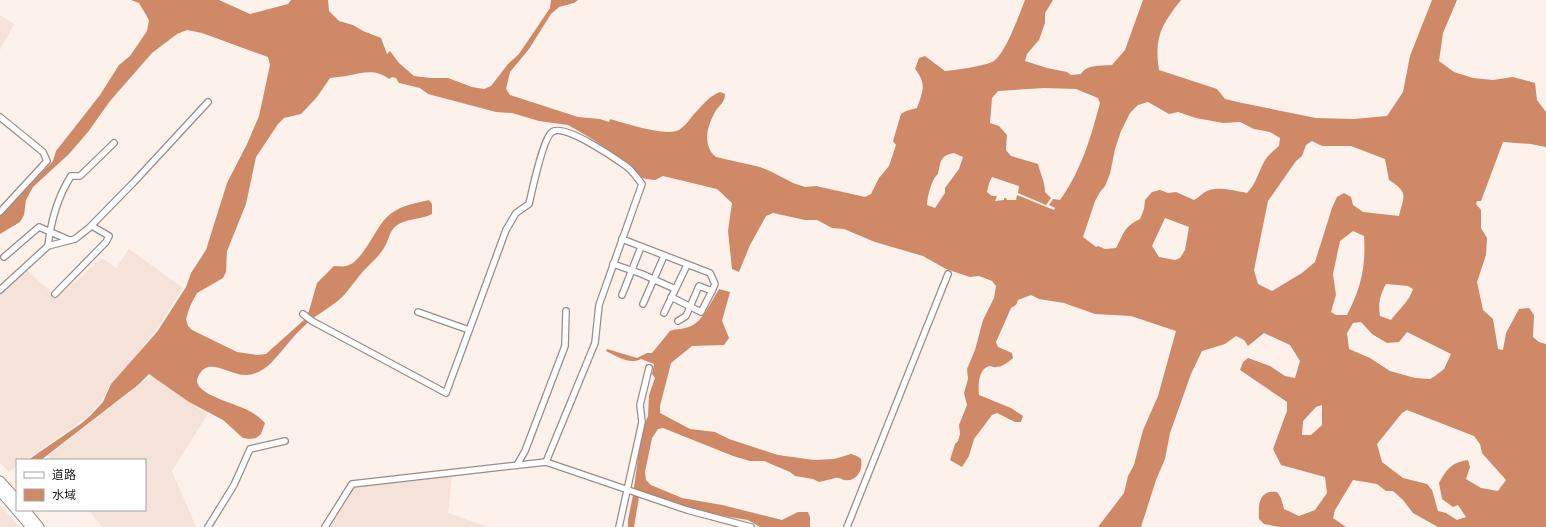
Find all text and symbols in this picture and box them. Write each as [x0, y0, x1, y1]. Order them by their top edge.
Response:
legend [16, 459, 146, 511]
text: 道路 [52, 468, 76, 482]
text: 水域 [52, 488, 76, 502]

